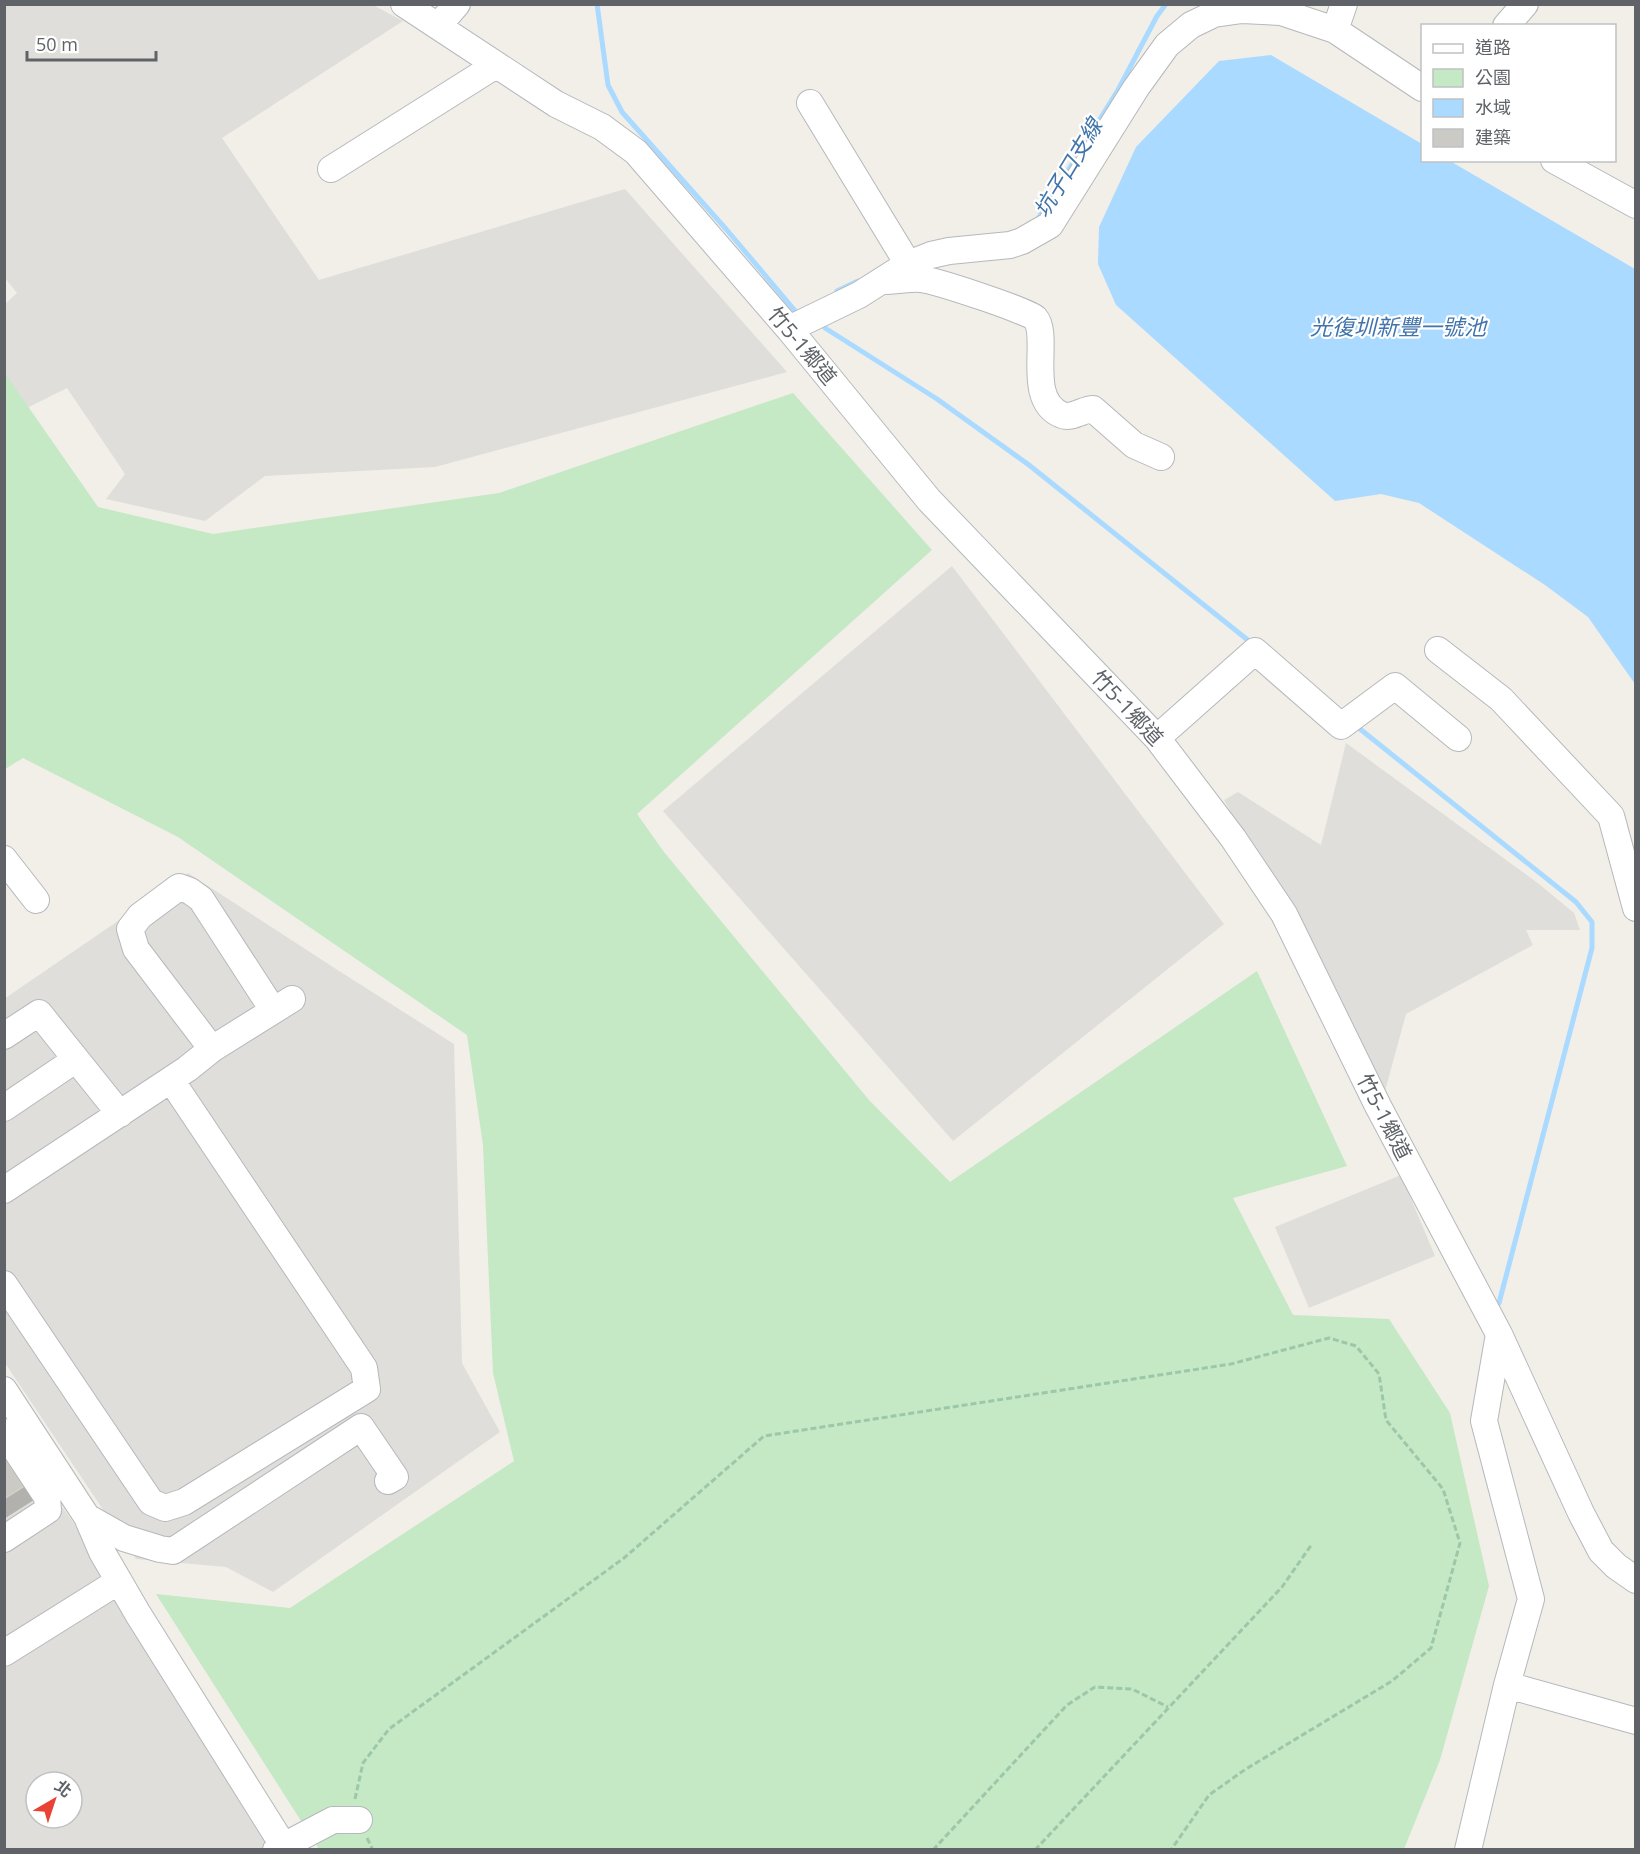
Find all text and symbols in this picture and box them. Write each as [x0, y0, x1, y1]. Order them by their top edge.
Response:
scale bar [27, 24, 156, 62]
legend [1421, 24, 1616, 162]
text: 50 m [36, 32, 78, 56]
text: 道路 [1475, 35, 1511, 59]
text: 公園 [1475, 65, 1511, 89]
text: 水域 [1475, 95, 1511, 119]
water label: 坑子口支線 [1026, 110, 1110, 222]
text: 建築 [1475, 125, 1511, 149]
street label: 竹5-1鄉道 [762, 300, 844, 390]
water label: 光復圳新豐一號池 [1310, 311, 1488, 341]
street label: 竹5-1鄉道 [1086, 663, 1170, 751]
street label: 竹5-1鄉道 [1351, 1068, 1419, 1165]
north arrow [24, 1770, 84, 1830]
text: 北 [50, 1775, 77, 1802]

